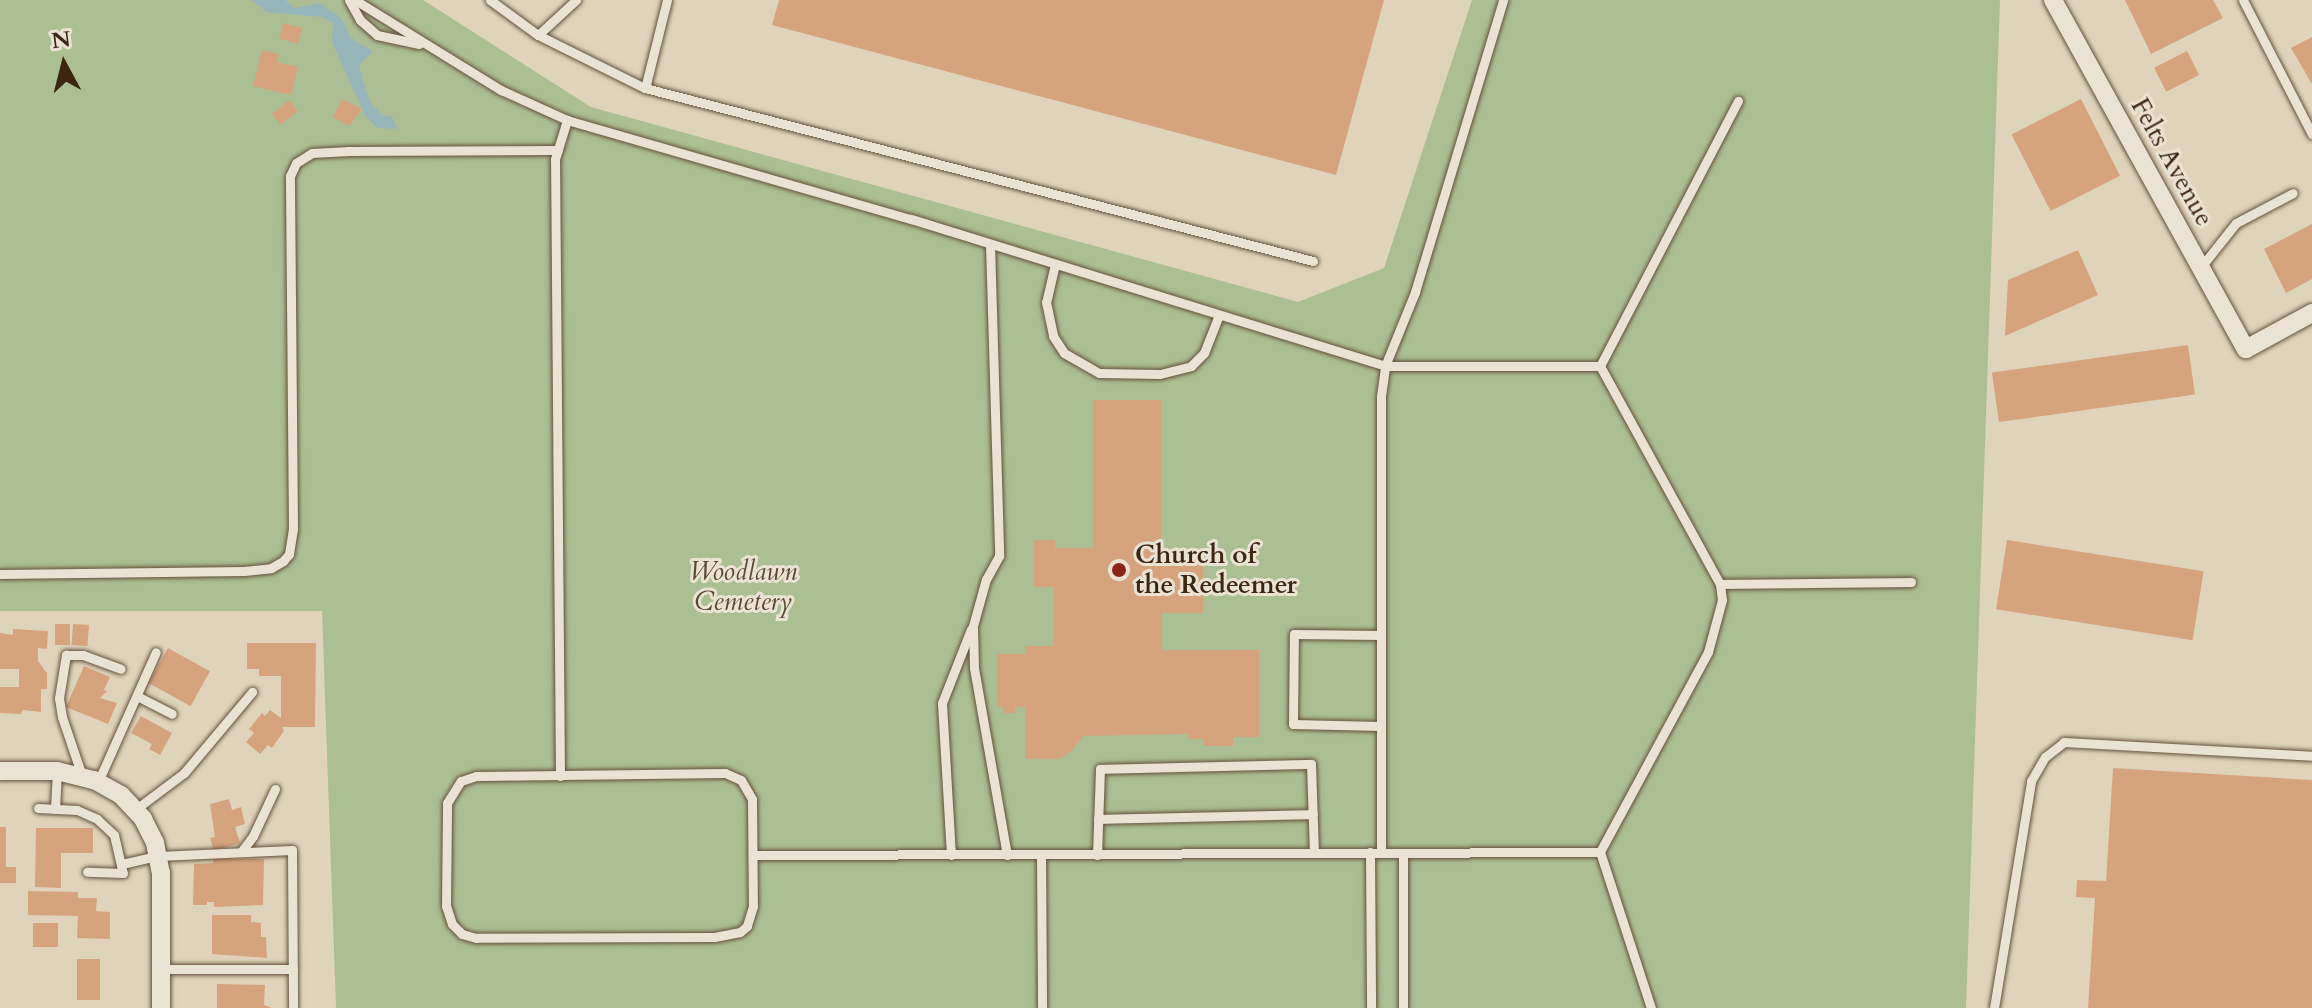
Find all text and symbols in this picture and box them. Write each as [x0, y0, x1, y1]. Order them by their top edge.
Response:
north arrow [24, 24, 104, 104]
text: N [50, 24, 72, 56]
street label: Felts Avenue [2124, 93, 2220, 231]
place label: Church of the Redeemer [1135, 539, 1297, 600]
park label: Woodlawn Cemetery [689, 556, 797, 618]
marker: Church of the Redeemer [1110, 561, 1128, 579]

